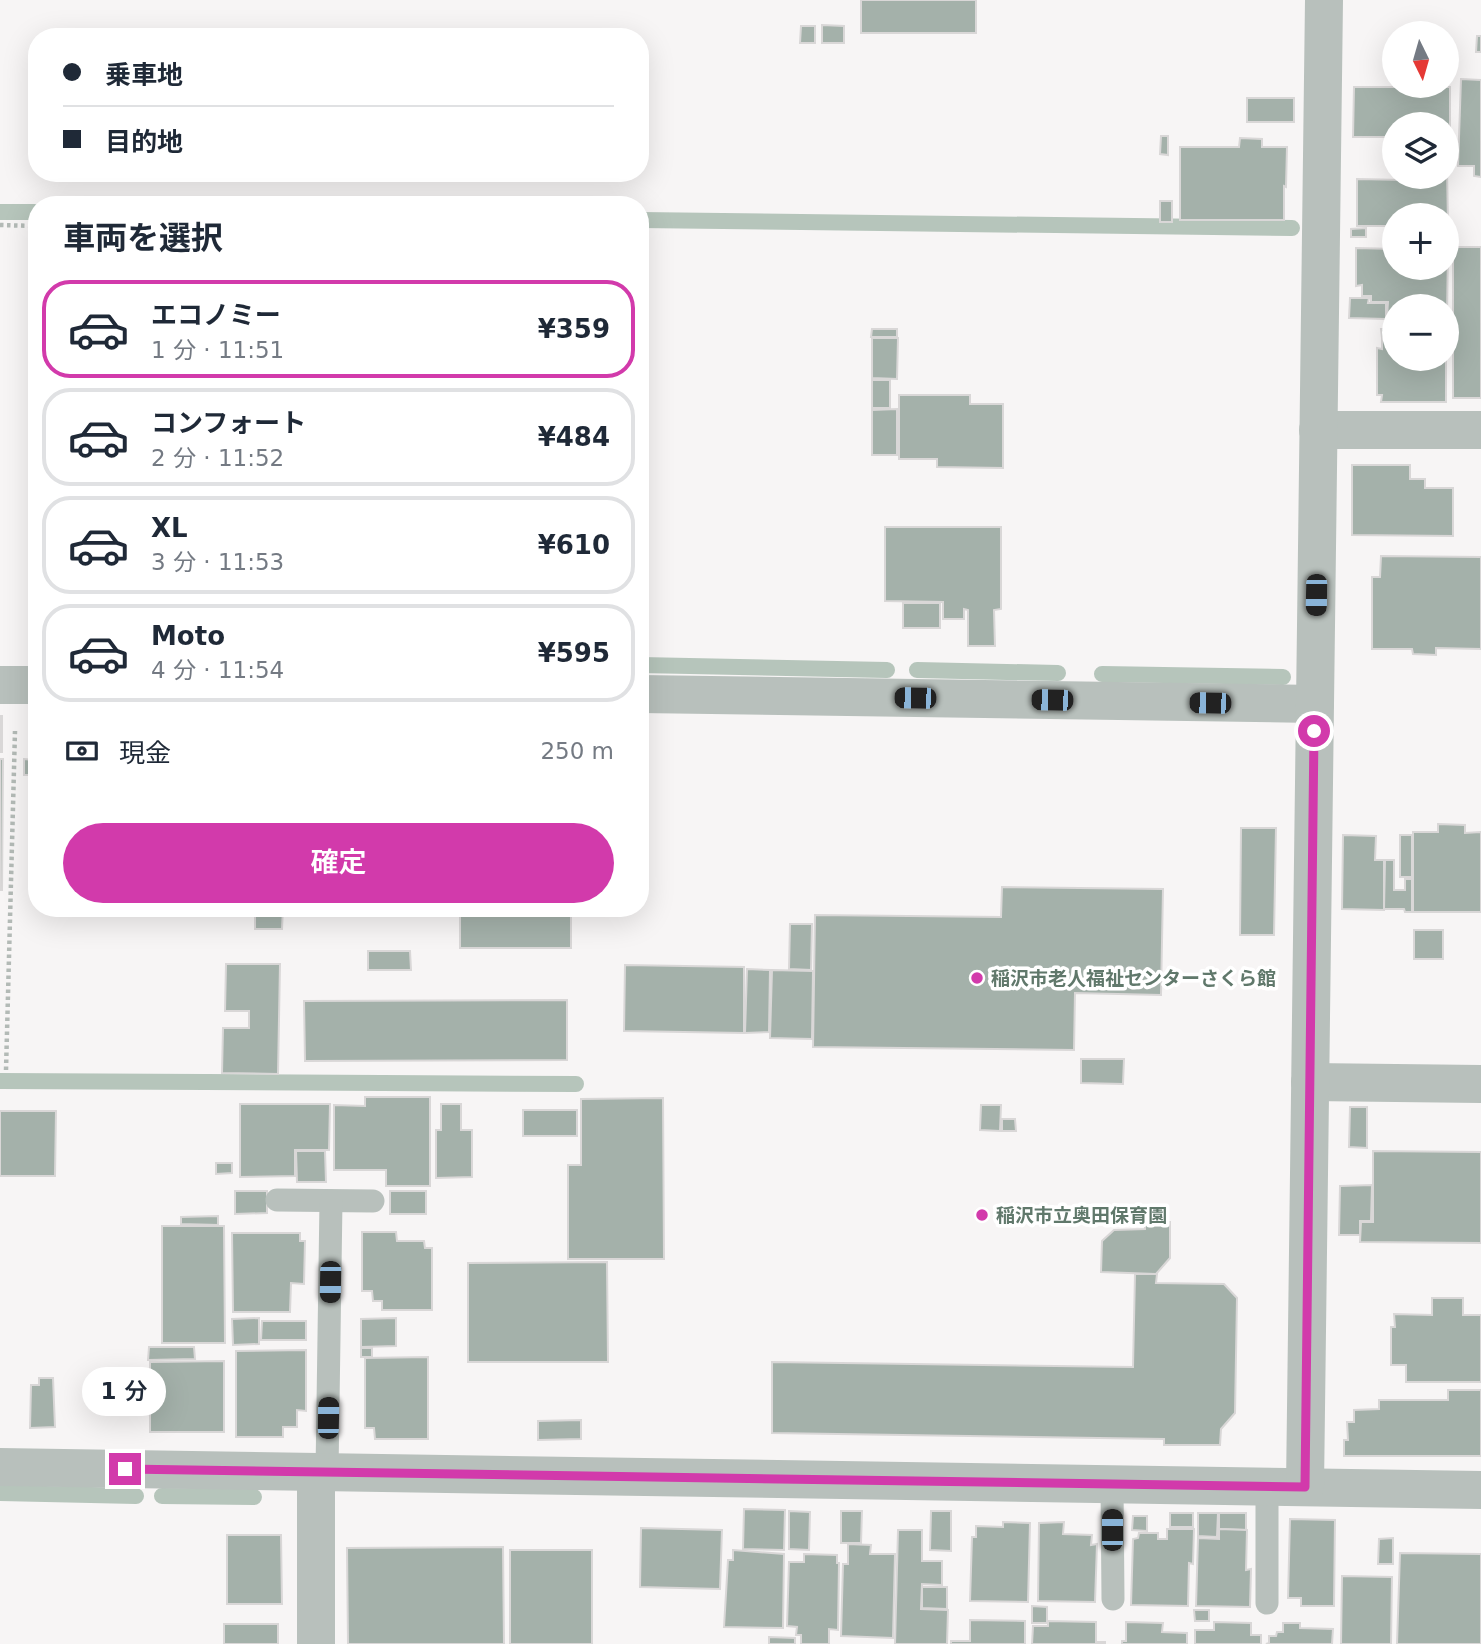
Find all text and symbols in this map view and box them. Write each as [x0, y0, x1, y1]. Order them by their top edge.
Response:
north arrow [1382, 21, 1460, 98]
map controls [1382, 21, 1459, 371]
text: 乗車地 [105, 60, 183, 90]
button: layers [1382, 112, 1459, 189]
text: 目的地 [105, 127, 183, 157]
button: + [1382, 203, 1459, 280]
text: 車両を選択 [63, 219, 223, 257]
button: − [1382, 294, 1459, 371]
icon: car [67, 298, 130, 361]
text: エコノミー [151, 300, 281, 330]
text: ¥359 [538, 314, 610, 344]
text: 1 分 · 11:51 [151, 337, 284, 363]
icon: car [67, 406, 130, 469]
text: コンフォート [151, 408, 306, 438]
text: ¥484 [538, 422, 610, 452]
text: 2 分 · 11:52 [151, 445, 284, 471]
text: XL [151, 513, 188, 543]
icon: car [67, 514, 130, 577]
text: ¥610 [538, 530, 610, 560]
text: 3 分 · 11:53 [151, 549, 284, 575]
car [1306, 574, 1327, 616]
text: Moto [151, 621, 225, 651]
icon: car [67, 622, 130, 685]
text: ¥595 [538, 638, 610, 668]
text: 4 分 · 11:54 [151, 657, 284, 683]
car [894, 687, 937, 709]
car [1031, 689, 1074, 711]
car [1189, 692, 1232, 714]
route start [1298, 715, 1330, 747]
icon: cash [63, 732, 101, 770]
text: 現金 [119, 738, 171, 768]
text: 250 m [540, 738, 614, 764]
button: 確定 [63, 823, 614, 903]
place label: 稲沢市老人福祉センターさくら館 [991, 967, 1276, 989]
marker: 稲沢市老人福祉センターさくら館 [969, 970, 985, 986]
place label: 稲沢市立奥田保育園 [996, 1204, 1167, 1226]
marker: 稲沢市立奥田保育園 [974, 1207, 990, 1223]
car [320, 1261, 341, 1303]
callout: 1 分 [83, 1368, 167, 1416]
text: 1 分 [100, 1378, 148, 1404]
car [318, 1397, 339, 1439]
route end [109, 1453, 141, 1485]
car [1102, 1509, 1123, 1551]

